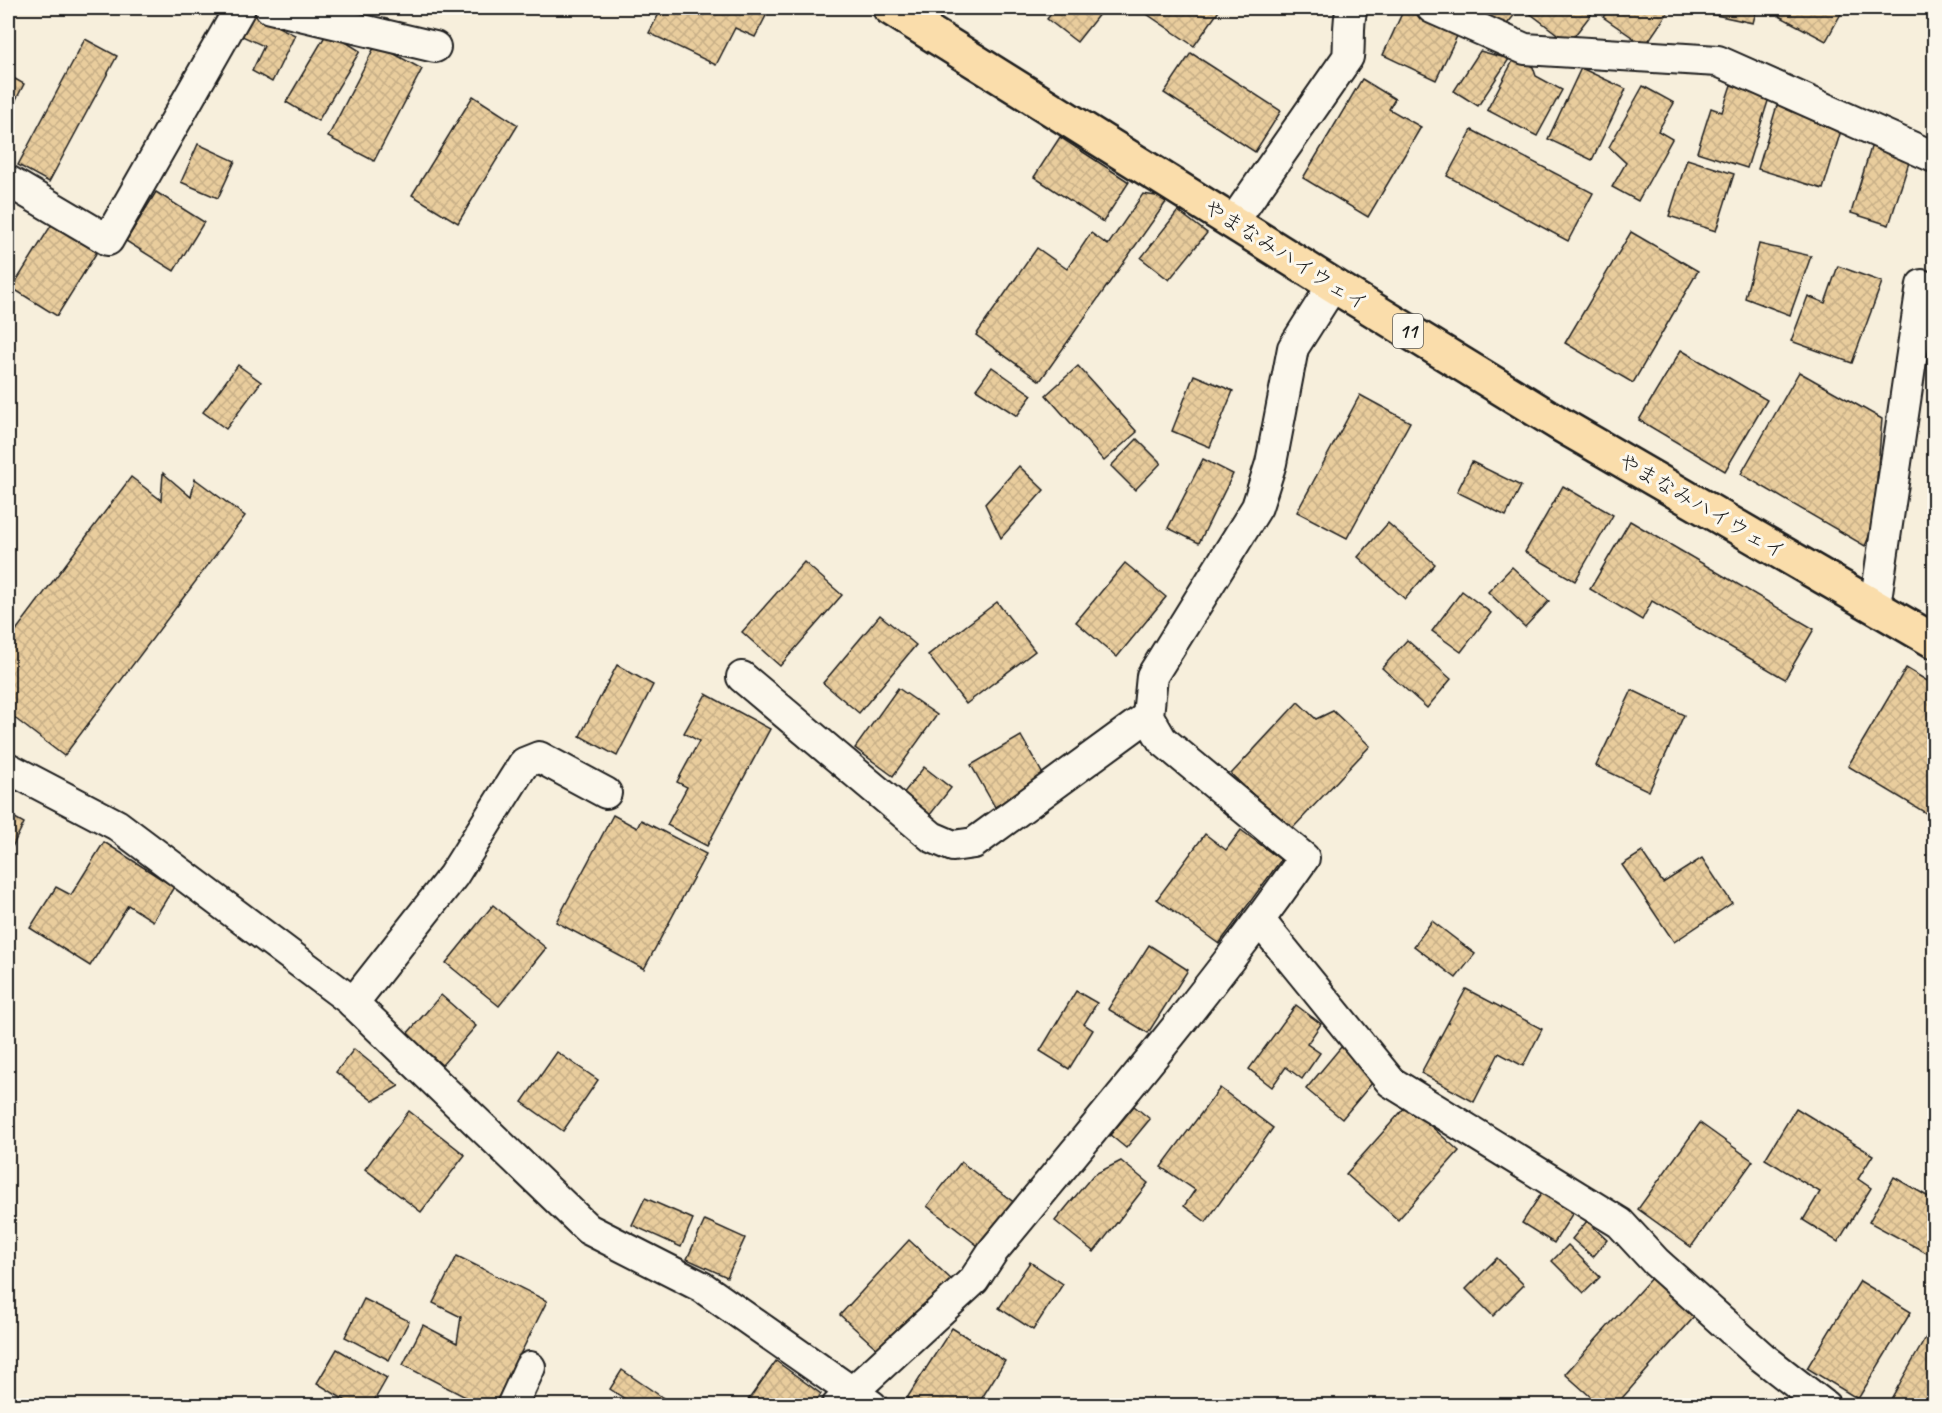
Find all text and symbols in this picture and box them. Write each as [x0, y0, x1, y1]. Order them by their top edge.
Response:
street label: やまなみハイウェイ [1199, 194, 1373, 316]
road number: 11 [1393, 314, 1423, 348]
street label: やまなみハイウェイ [1614, 447, 1790, 565]

